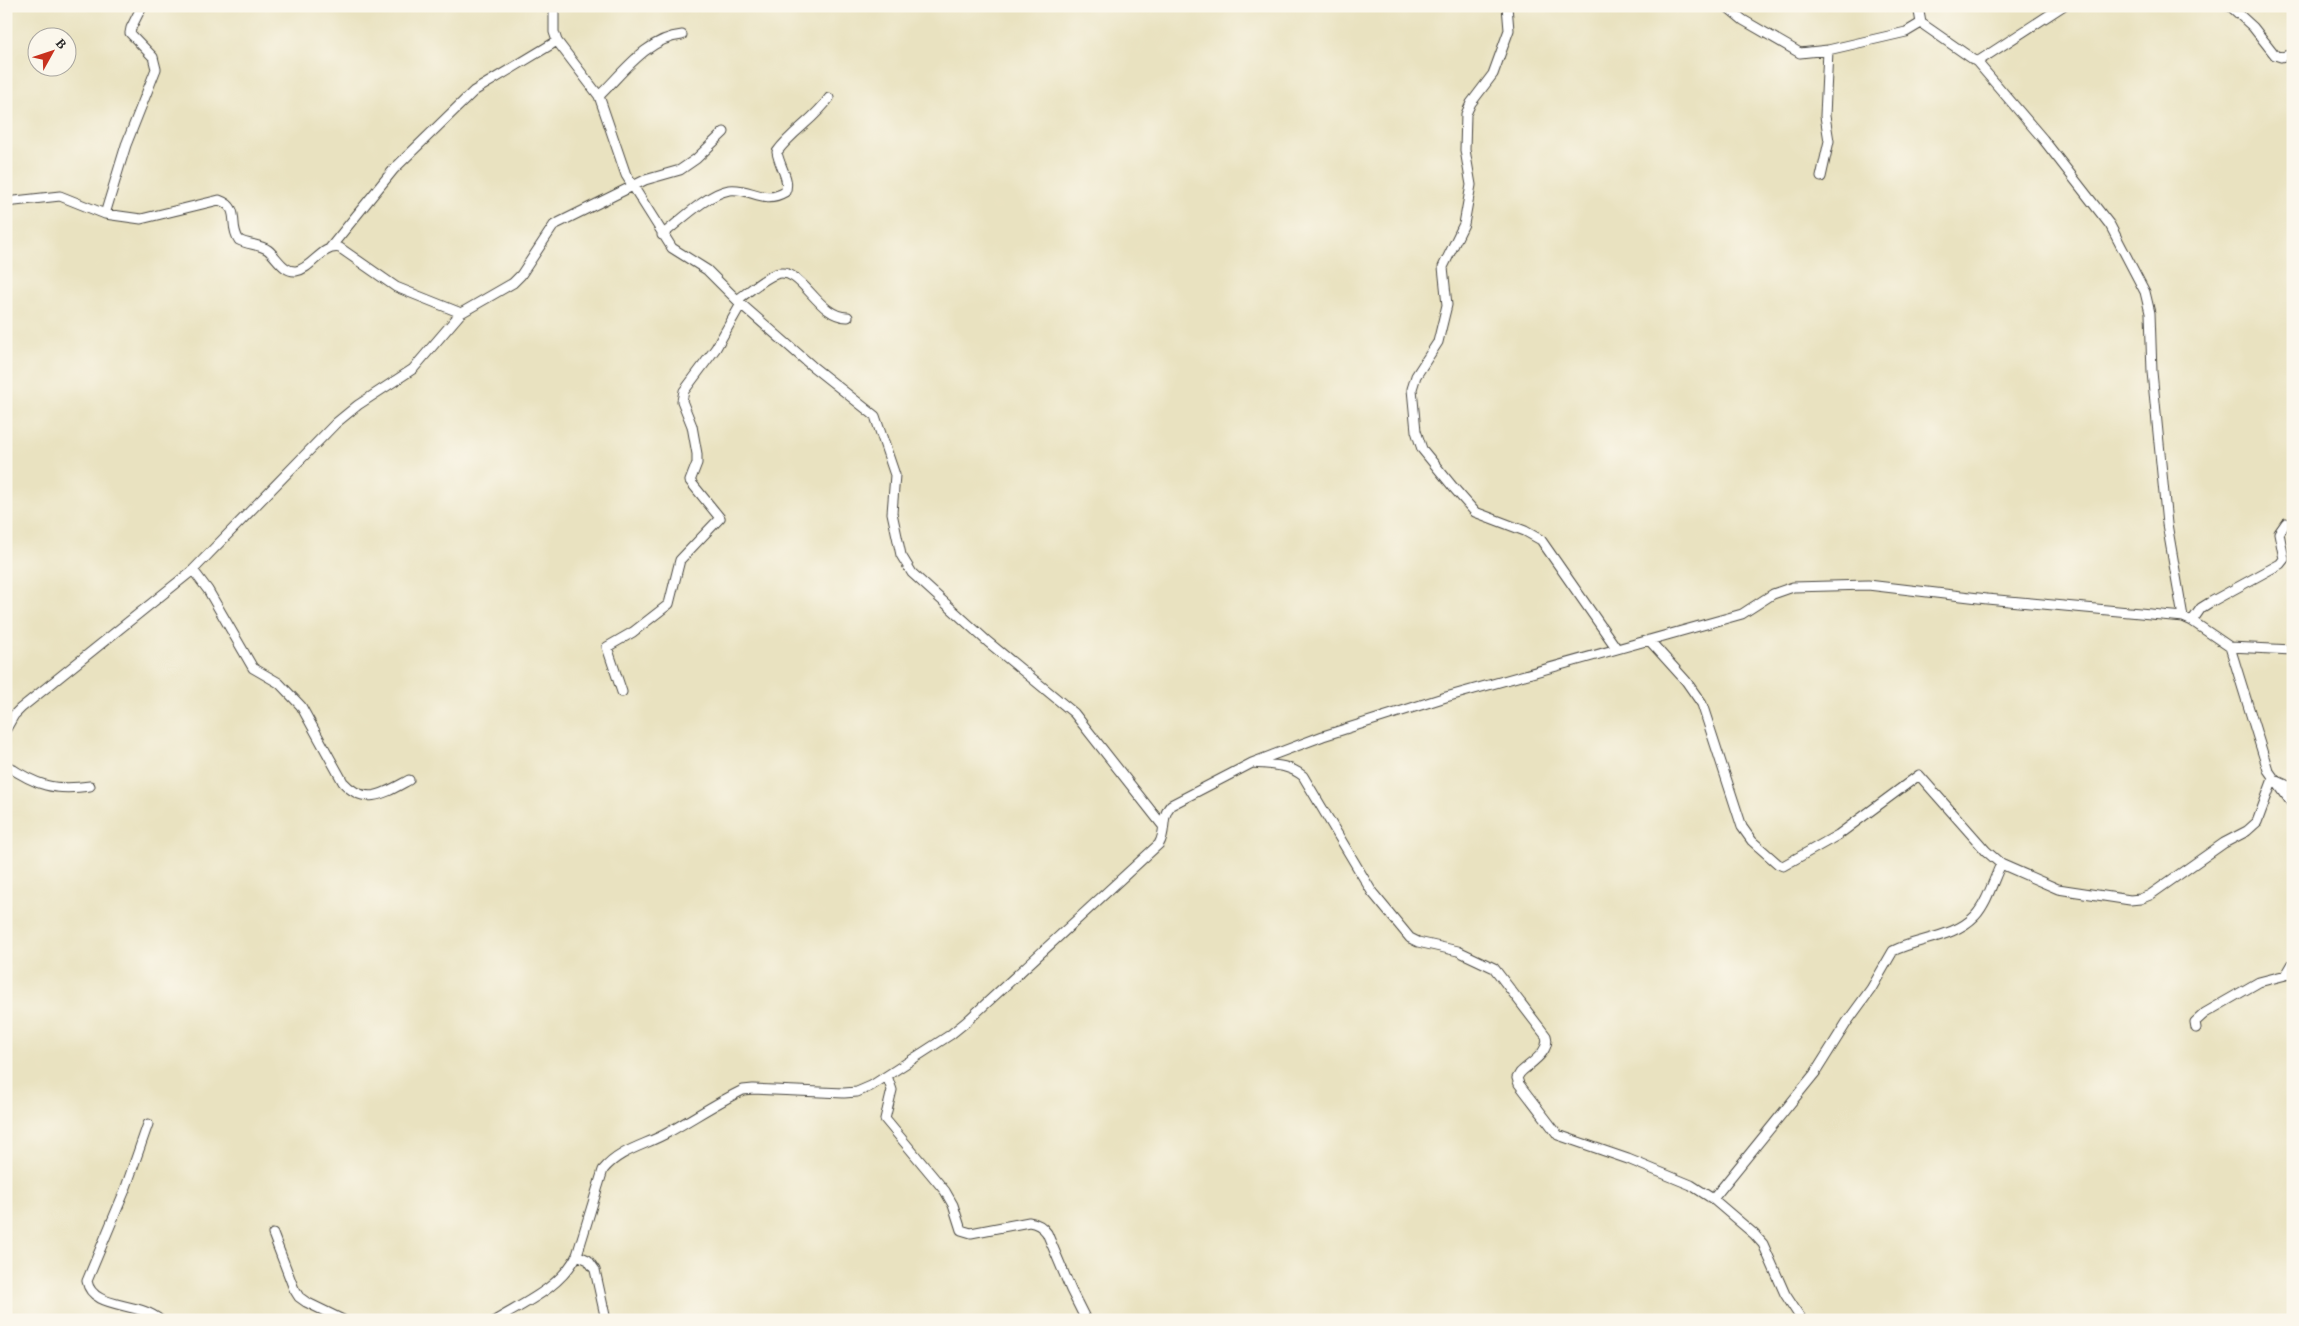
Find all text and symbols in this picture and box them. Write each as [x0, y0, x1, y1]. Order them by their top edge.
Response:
north arrow [28, 28, 78, 78]
text: B [52, 34, 72, 53]

